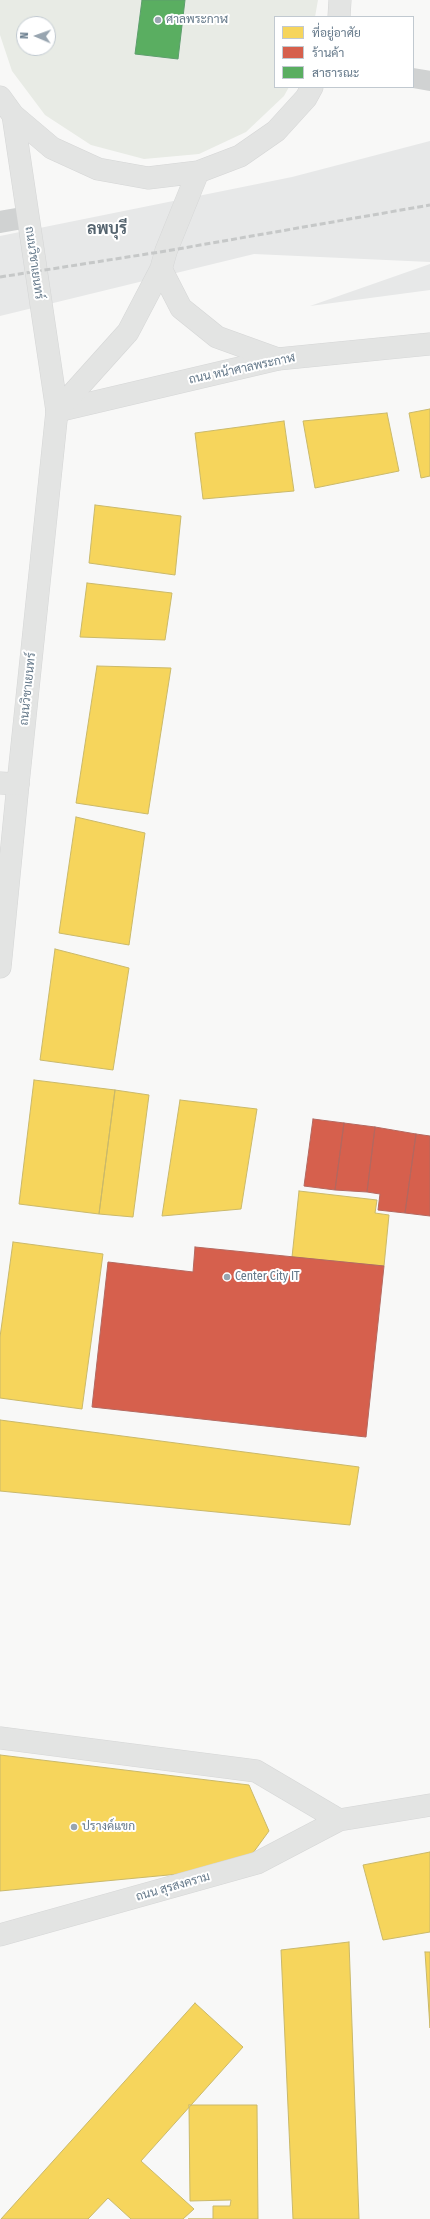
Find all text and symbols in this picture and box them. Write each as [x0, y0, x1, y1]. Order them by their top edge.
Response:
place label: ศาลพระกาฬ [166, 13, 228, 27]
marker: ศาลพระกาฬ [153, 15, 163, 25]
north arrow [16, 16, 56, 56]
legend [274, 16, 414, 88]
text: ที่อยู่อาศัย [312, 26, 361, 40]
text: N [18, 32, 31, 39]
text: ร้านค้า [312, 46, 344, 60]
text: สาธารณะ [312, 66, 359, 80]
district label: ลพบุรี [87, 220, 127, 240]
street label: ถนนวิชาเยนทร์ [22, 226, 46, 300]
street label: ถนน หน้าศาลพระกาฬ [187, 351, 297, 387]
street label: ถนนวิชาเยนทร์ [17, 652, 39, 726]
place label: Center City IT [235, 1270, 300, 1284]
marker: Center City IT [222, 1272, 232, 1282]
place label: ปรางค์แขก [82, 1820, 135, 1834]
marker: ปรางค์แขก [69, 1822, 79, 1832]
street label: ถนน สุรสงคราม [134, 1870, 212, 1904]

